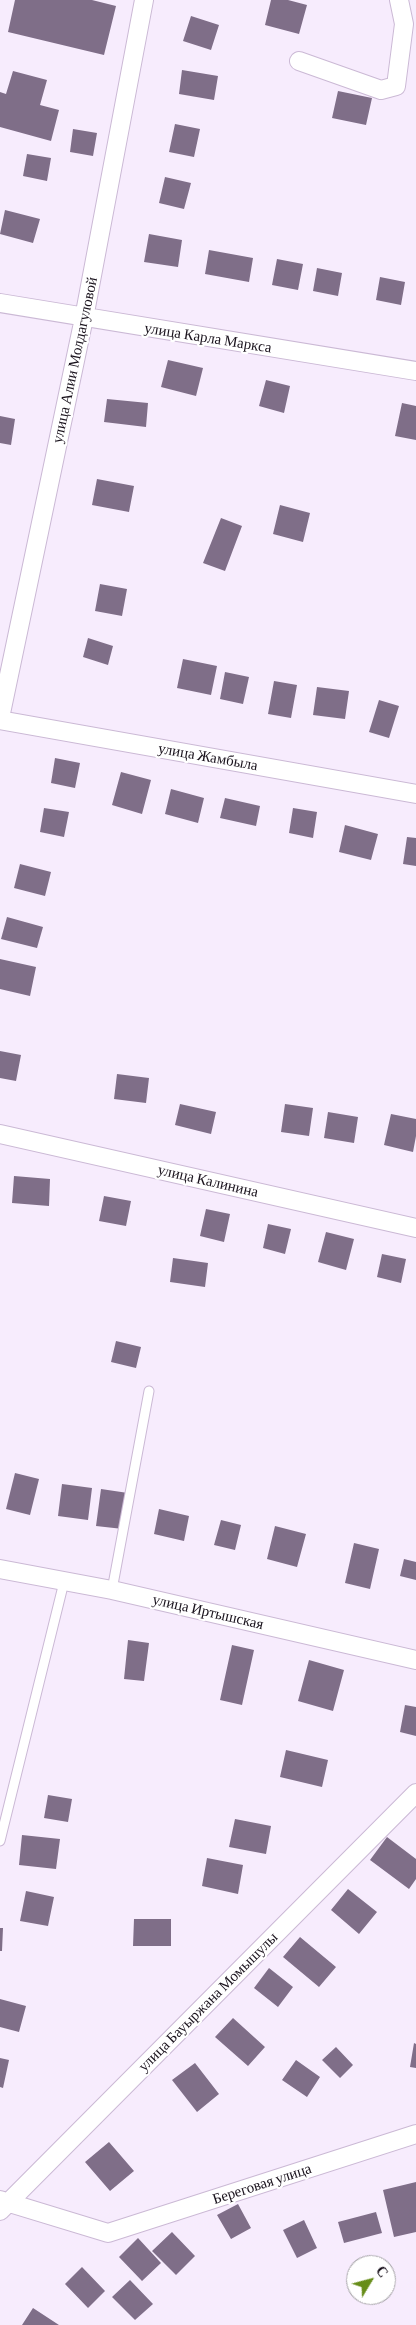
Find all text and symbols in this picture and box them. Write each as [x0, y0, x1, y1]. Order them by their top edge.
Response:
street label: улица Алии Молдагуловой [49, 275, 101, 445]
street label: улица Карла Маркса [143, 319, 273, 357]
street label: улица Жамбыла [157, 739, 259, 775]
street label: улица Калинина [156, 1161, 260, 1201]
street label: улица Иртышская [151, 1590, 265, 1634]
street label: улица Бауыржана Момышулы [135, 1929, 281, 2075]
street label: Береговая улица [210, 2160, 314, 2208]
north arrow [346, 2255, 396, 2305]
text: С [373, 2263, 392, 2280]

